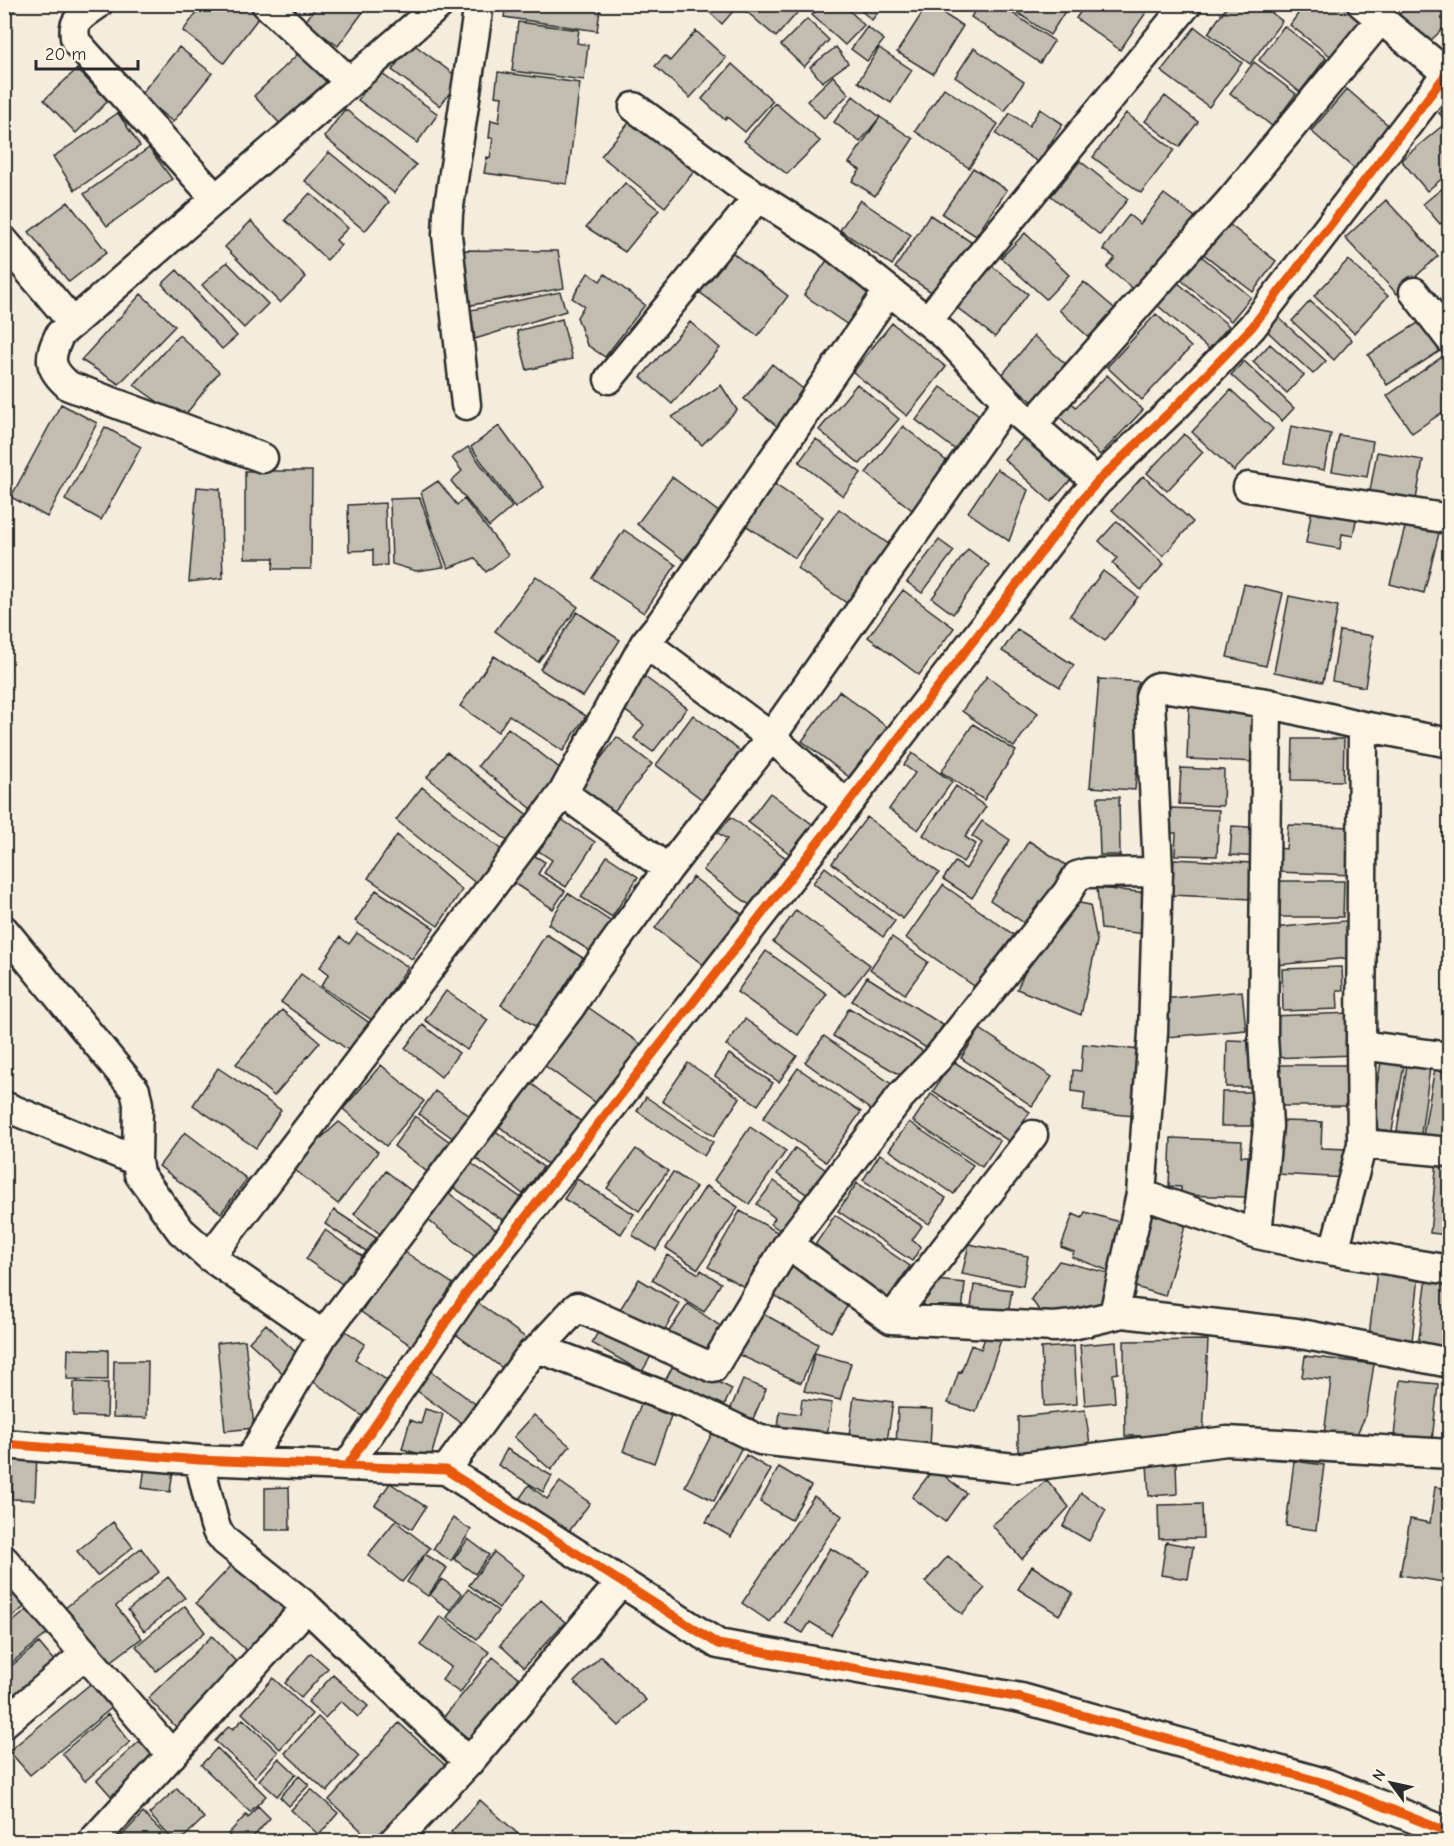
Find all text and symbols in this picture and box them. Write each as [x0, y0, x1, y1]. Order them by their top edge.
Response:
scale bar [36, 33, 138, 71]
text: 20 m [45, 44, 86, 65]
north arrow [1361, 1753, 1421, 1813]
text: N [1369, 1766, 1390, 1785]

